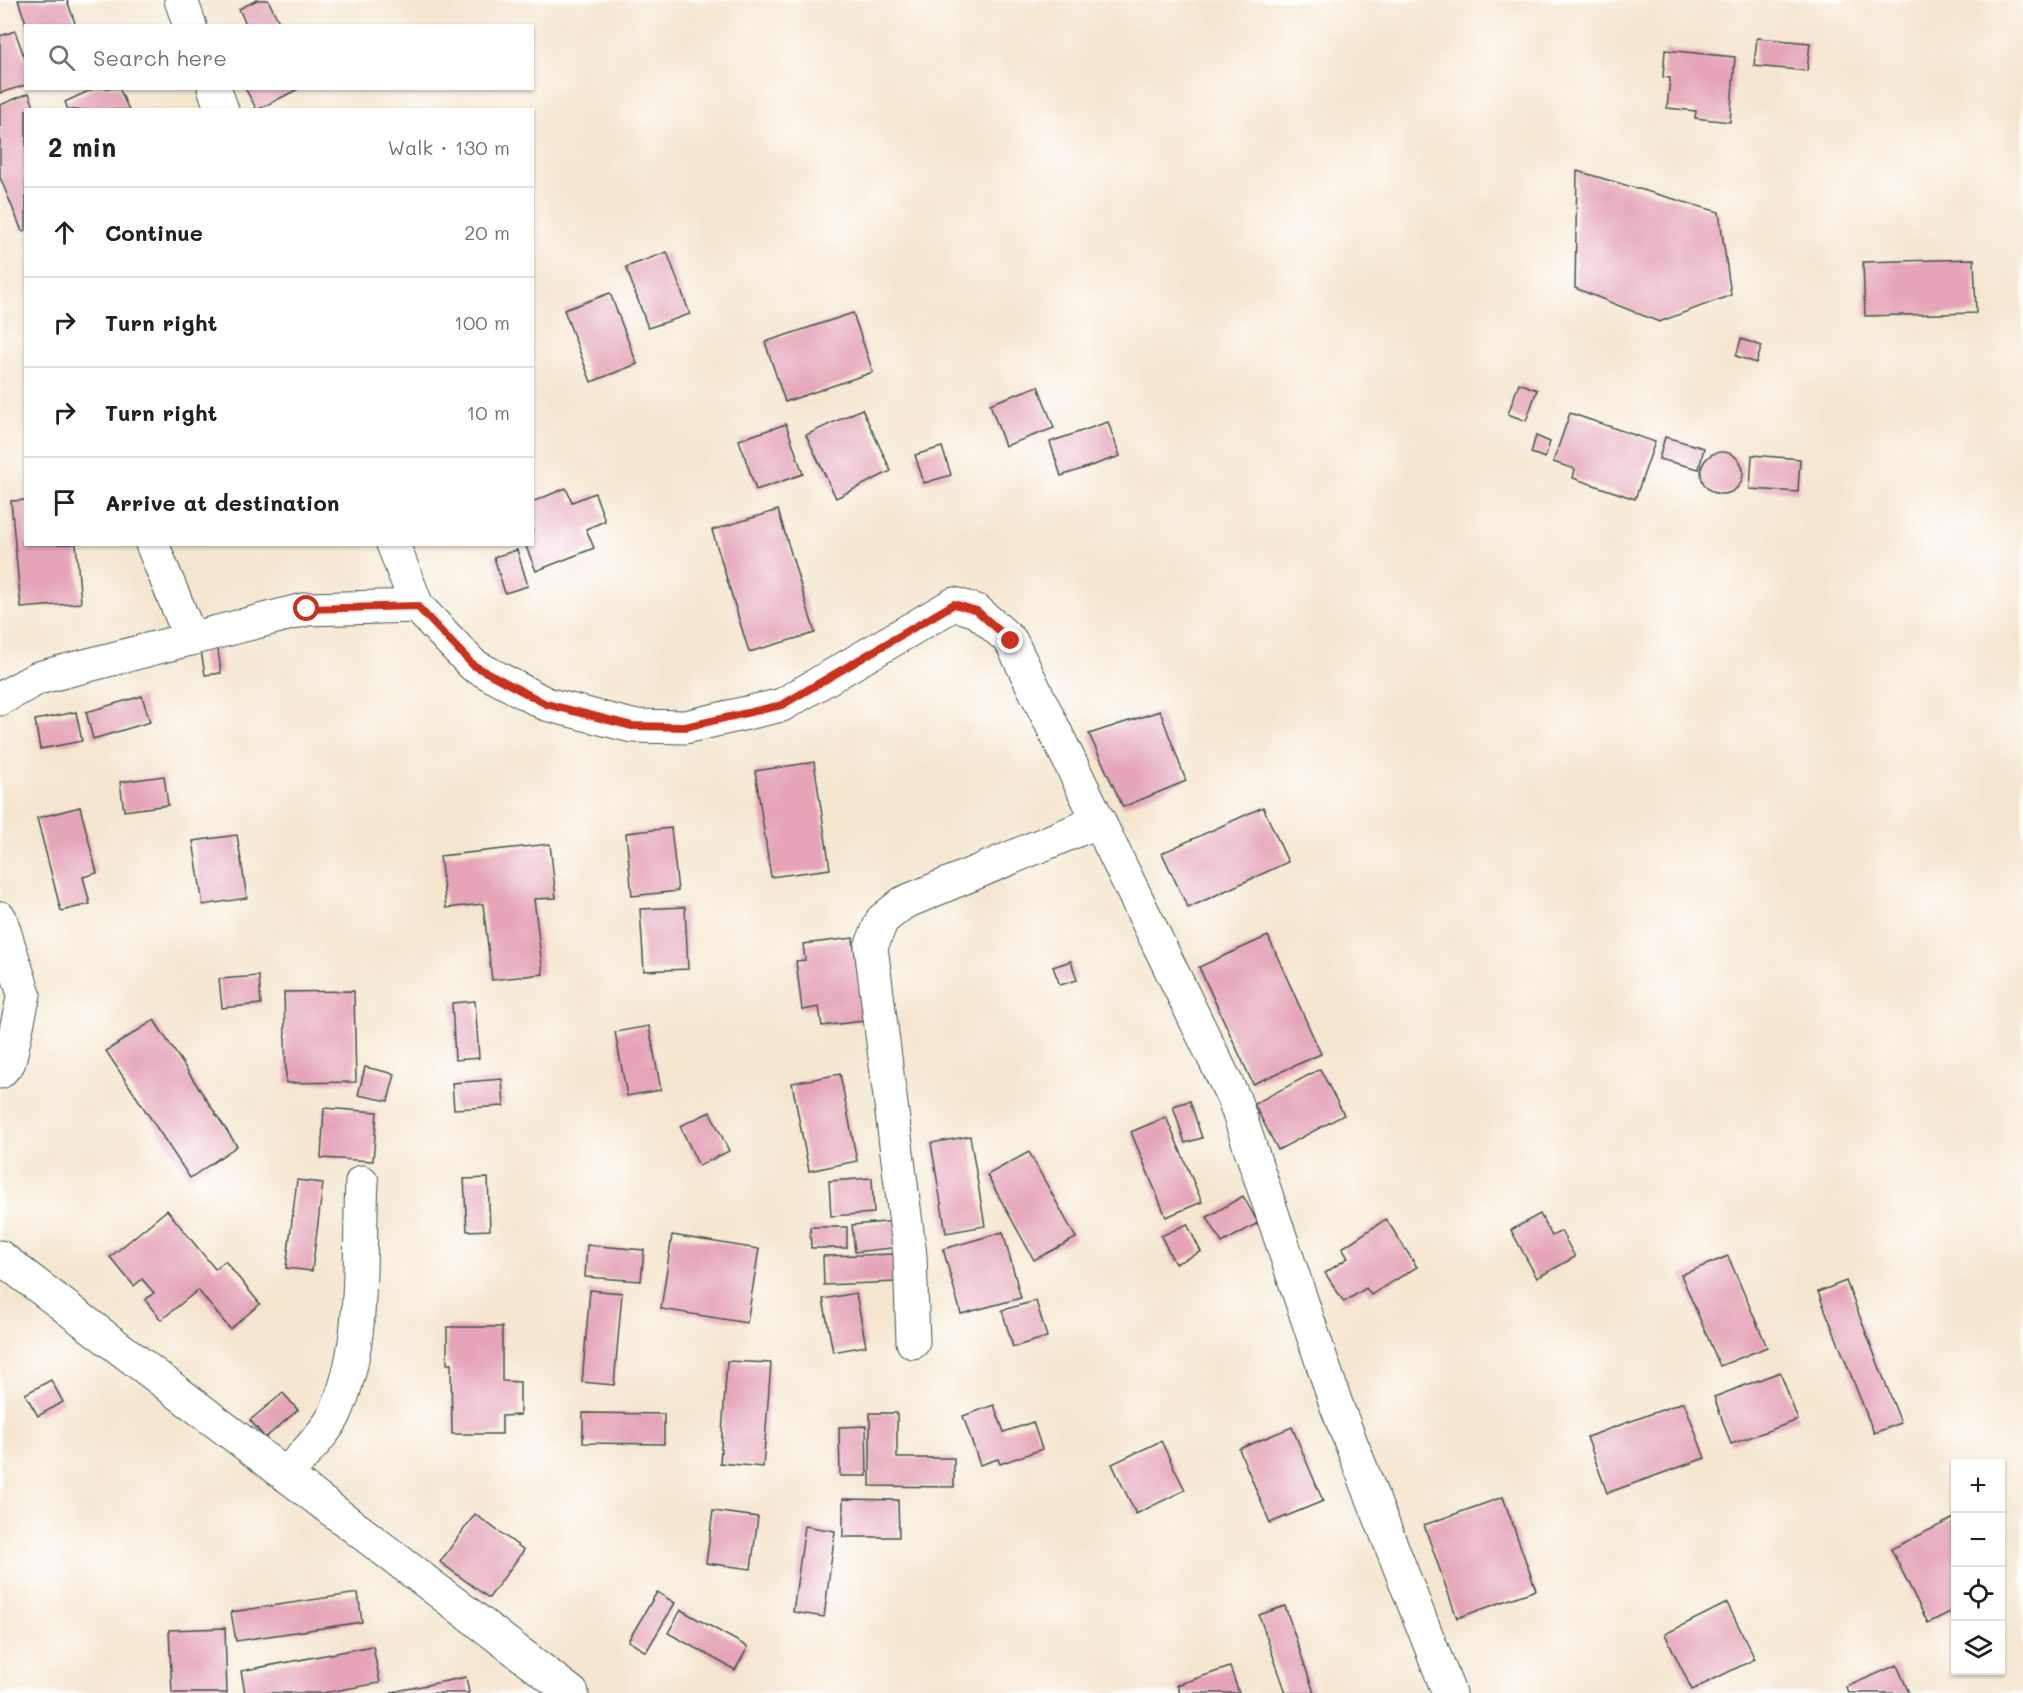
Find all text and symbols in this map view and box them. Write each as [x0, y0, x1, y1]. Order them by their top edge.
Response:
search box [24, 24, 534, 90]
icon: search [45, 41, 78, 74]
text: Search here [93, 43, 227, 72]
text: 2 min [48, 130, 116, 164]
text: Walk · 130 m [387, 134, 510, 160]
icon: ahead [48, 216, 81, 249]
text: Continue [105, 218, 203, 247]
text: 20 m [464, 219, 510, 245]
icon: right [48, 306, 81, 339]
text: Turn right [105, 308, 217, 337]
text: 100 m [454, 309, 510, 335]
icon: right [48, 396, 81, 429]
text: Turn right [105, 398, 217, 427]
text: 10 m [466, 399, 510, 425]
icon: arrive [48, 486, 81, 519]
text: Arrive at destination [105, 488, 340, 517]
route start [293, 595, 319, 621]
route end [997, 627, 1023, 653]
map controls [1951, 1459, 2005, 1675]
button: + [1951, 1459, 2005, 1513]
button: − [1951, 1513, 2005, 1567]
button: locate [1951, 1567, 2005, 1621]
button: layers [1951, 1621, 2005, 1675]

